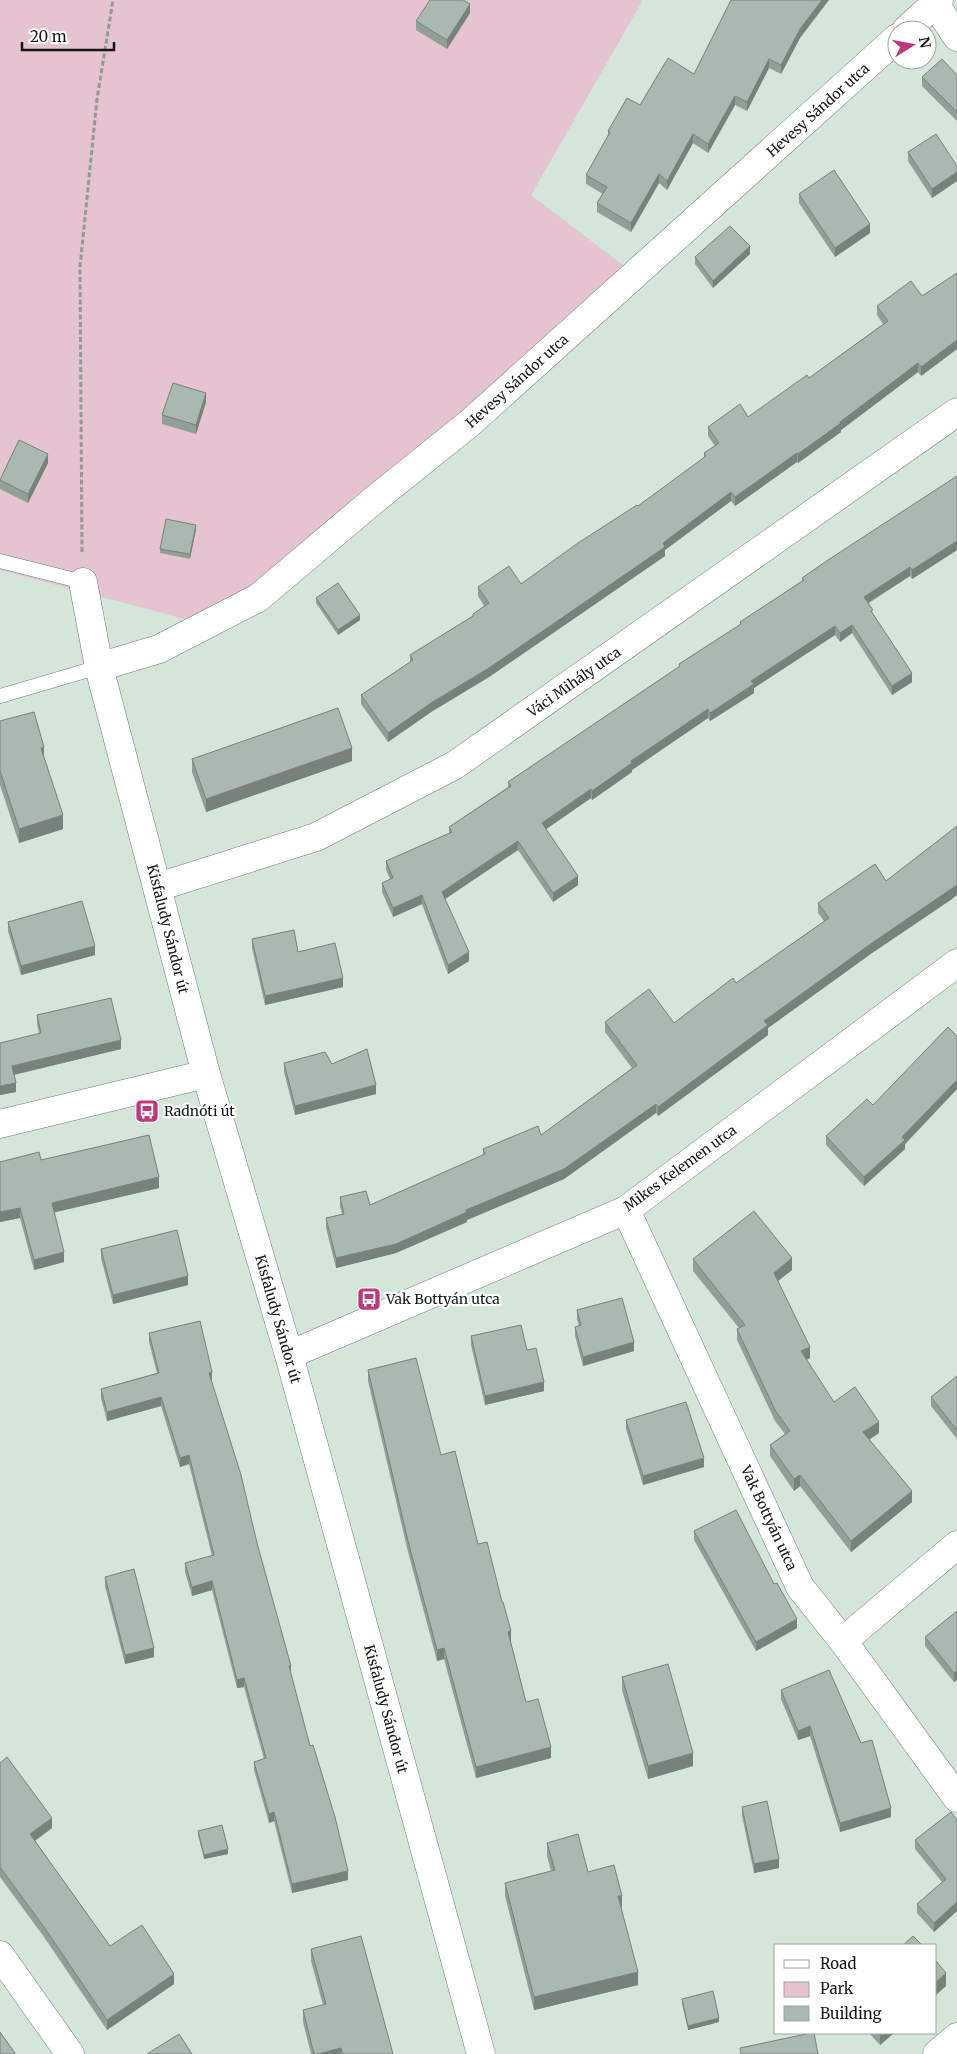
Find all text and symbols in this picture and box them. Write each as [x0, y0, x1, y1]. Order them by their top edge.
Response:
scale bar [22, 20, 115, 52]
north arrow [887, 20, 937, 70]
text: 20 m [30, 27, 67, 46]
text: N [915, 35, 935, 50]
street label: Hevesy Sándor utca [763, 59, 873, 161]
street label: Hevesy Sándor utca [462, 330, 572, 432]
street label: Váci Mihály utca [523, 643, 625, 722]
street label: Kisfaludy Sándor út [143, 862, 193, 996]
bus stop icon: Radnóti út [134, 1098, 160, 1124]
place label: Radnóti út [164, 1102, 235, 1120]
street label: Mikes Kelemen utca [620, 1121, 740, 1215]
street label: Kisfaludy Sándor út [251, 1253, 305, 1386]
bus stop icon: Vak Bottyán utca [356, 1286, 382, 1312]
place label: Vak Bottyán utca [385, 1290, 500, 1308]
street label: Vak Bottyán utca [736, 1462, 801, 1574]
street label: Kisfaludy Sándor út [360, 1643, 412, 1776]
legend [774, 1944, 937, 2034]
text: Road [820, 1954, 856, 1973]
text: Park [820, 1979, 854, 1998]
text: Building [820, 2004, 882, 2023]

